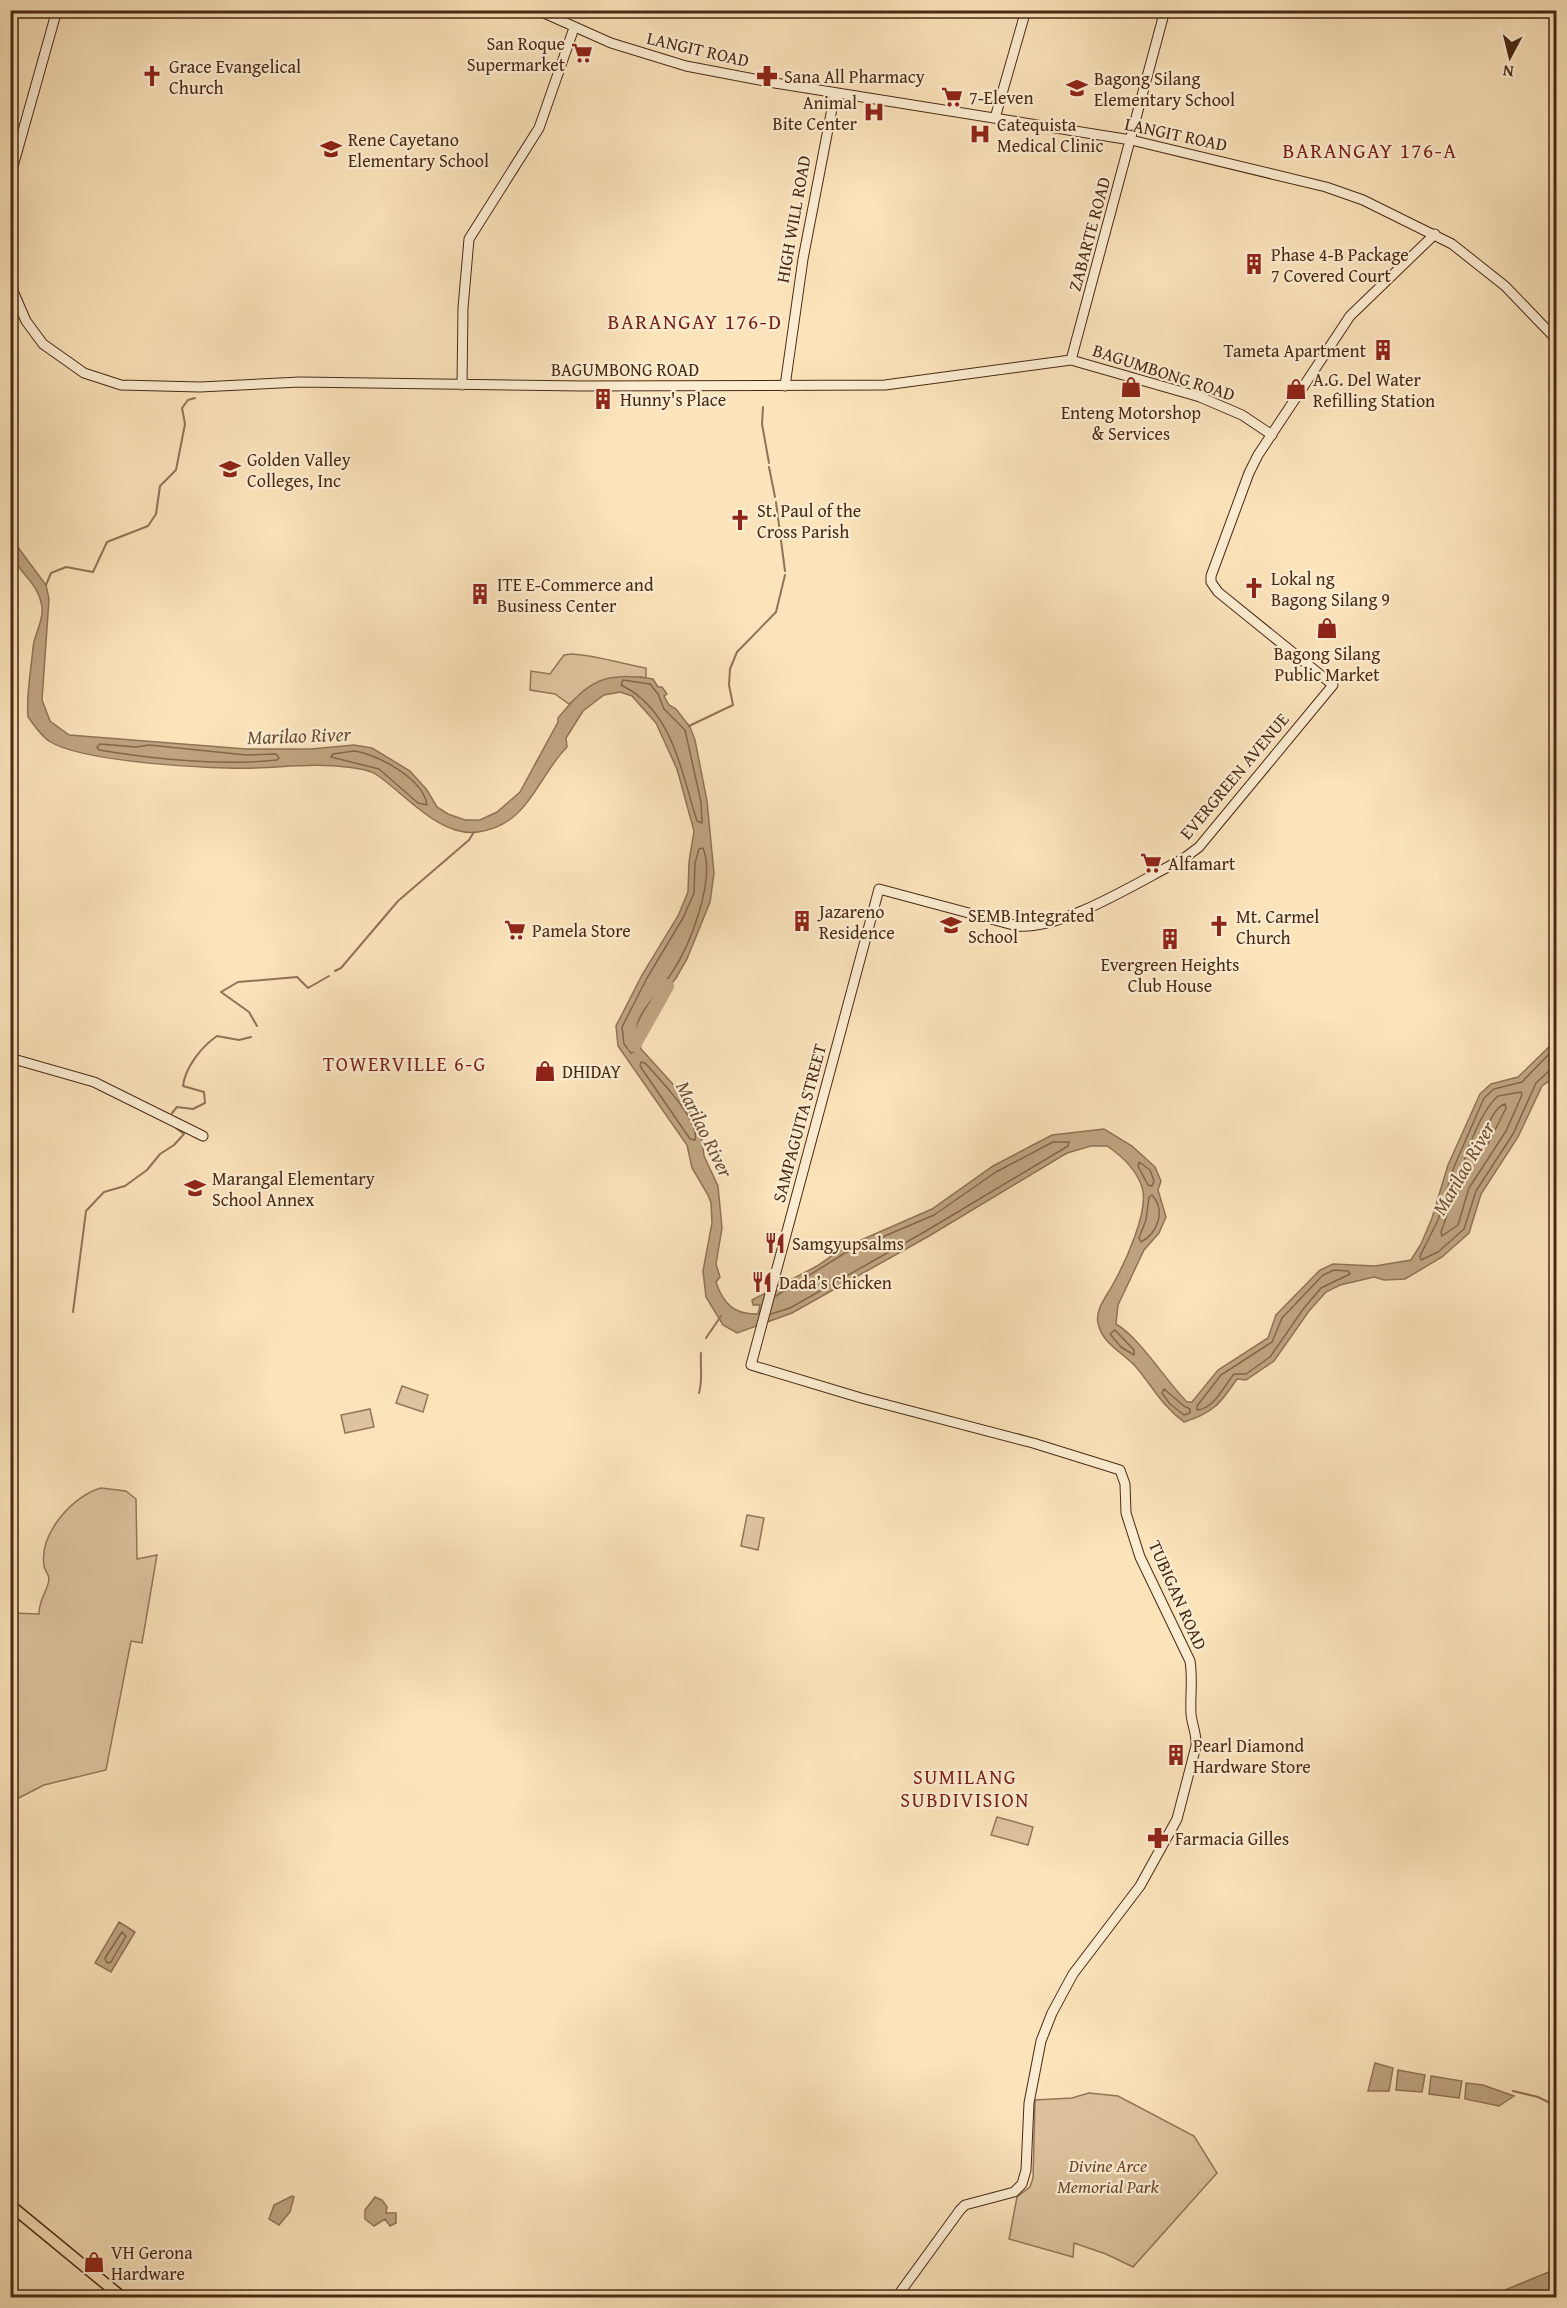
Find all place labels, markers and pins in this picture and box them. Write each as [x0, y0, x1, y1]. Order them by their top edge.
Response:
place label: San Roque Supermarket [467, 30, 566, 78]
supermarket icon: San Roque Supermarket [570, 41, 594, 65]
place label: Grace Evangelical Church [169, 53, 301, 101]
place label: Sana All Pharmacy [784, 63, 925, 90]
church icon: Grace Evangelical Church [140, 64, 164, 88]
pharmacy icon: Sana All Pharmacy [755, 64, 779, 88]
place label: Bagong Silang Elementary School [1094, 65, 1235, 113]
school or university icon: Bagong Silang Elementary School [1065, 76, 1089, 100]
place label: 7-Eleven [969, 84, 1034, 111]
supermarket icon: 7-Eleven [940, 85, 964, 109]
place label: Animal Bite Center [772, 89, 858, 137]
hospital icon: Animal Bite Center [862, 100, 886, 124]
place label: Catequista Medical Clinic [997, 111, 1103, 159]
hospital icon: Catequista Medical Clinic [968, 122, 992, 146]
place label: Rene Cayetano Elementary School [348, 126, 489, 174]
school or university icon: Rene Cayetano Elementary School [319, 137, 343, 161]
place label: Phase 4-B Package 7 Covered Court [1271, 241, 1409, 289]
building icon: Phase 4-B Package 7 Covered Court [1242, 252, 1266, 276]
place label: Tameta Apartment [1224, 337, 1367, 364]
building icon: Tameta Apartment [1371, 338, 1395, 362]
place label: A.G. Del Water Refilling Station [1313, 366, 1435, 414]
shop icon: Enteng Motorshop & Services [1119, 375, 1143, 399]
shop icon: A.G. Del Water Refilling Station [1284, 377, 1308, 401]
place label: Hunny's Place [620, 386, 726, 413]
building icon: Hunny's Place [591, 387, 615, 411]
place label: Enteng Motorshop & Services [1061, 399, 1201, 447]
place label: Golden Valley Colleges, Inc [247, 446, 351, 494]
school or university icon: Golden Valley Colleges, Inc [218, 457, 242, 481]
place label: St. Paul of the Cross Parish [757, 497, 861, 545]
church icon: St. Paul of the Cross Parish [728, 508, 752, 532]
place label: Lokal ng Bagong Silang 9 [1271, 565, 1390, 613]
place label: ITE E-Commerce and Business Center [497, 571, 654, 619]
church icon: Lokal ng Bagong Silang 9 [1242, 576, 1266, 600]
building icon: ITE E-Commerce and Business Center [468, 582, 492, 606]
shop icon: Bagong Silang Public Market [1315, 616, 1339, 640]
place label: Bagong Silang Public Market [1274, 640, 1380, 688]
place label: Alfamart [1168, 850, 1236, 877]
supermarket icon: Alfamart [1139, 851, 1163, 875]
place label: Jazareno Residence [817, 898, 895, 946]
place label: SEMB Integrated School [968, 902, 1095, 950]
place label: Mt. Carmel Church [1236, 903, 1319, 951]
building icon: Jazareno Residence [790, 909, 814, 933]
school or university icon: SEMB Integrated School [939, 913, 963, 937]
church icon: Mt. Carmel Church [1207, 914, 1231, 938]
place label: Pamela Store [532, 917, 631, 944]
supermarket icon: Pamela Store [503, 918, 527, 942]
building icon: Evergreen Heights Club House [1158, 927, 1182, 951]
place label: Evergreen Heights Club House [1101, 951, 1239, 999]
place label: DHIDAY [562, 1058, 621, 1085]
shop icon: DHIDAY [533, 1059, 557, 1083]
place label: Marangal Elementary School Annex [212, 1165, 375, 1213]
school or university icon: Marangal Elementary School Annex [183, 1176, 207, 1200]
place label: Samgyupsalms [792, 1230, 904, 1257]
restaurant icon: Samgyupsalms [763, 1231, 787, 1255]
place label: Dada’s Chicken [779, 1269, 892, 1296]
restaurant icon: Dada’s Chicken [750, 1270, 774, 1294]
place label: Pearl Diamond Hardware Store [1193, 1732, 1311, 1780]
building icon: Pearl Diamond Hardware Store [1164, 1743, 1188, 1767]
place label: Farmacia Gilles [1175, 1825, 1289, 1852]
pharmacy icon: Farmacia Gilles [1146, 1826, 1170, 1850]
place label: VH Gerona Hardware [111, 2239, 193, 2287]
shop icon: VH Gerona Hardware [82, 2250, 106, 2274]

